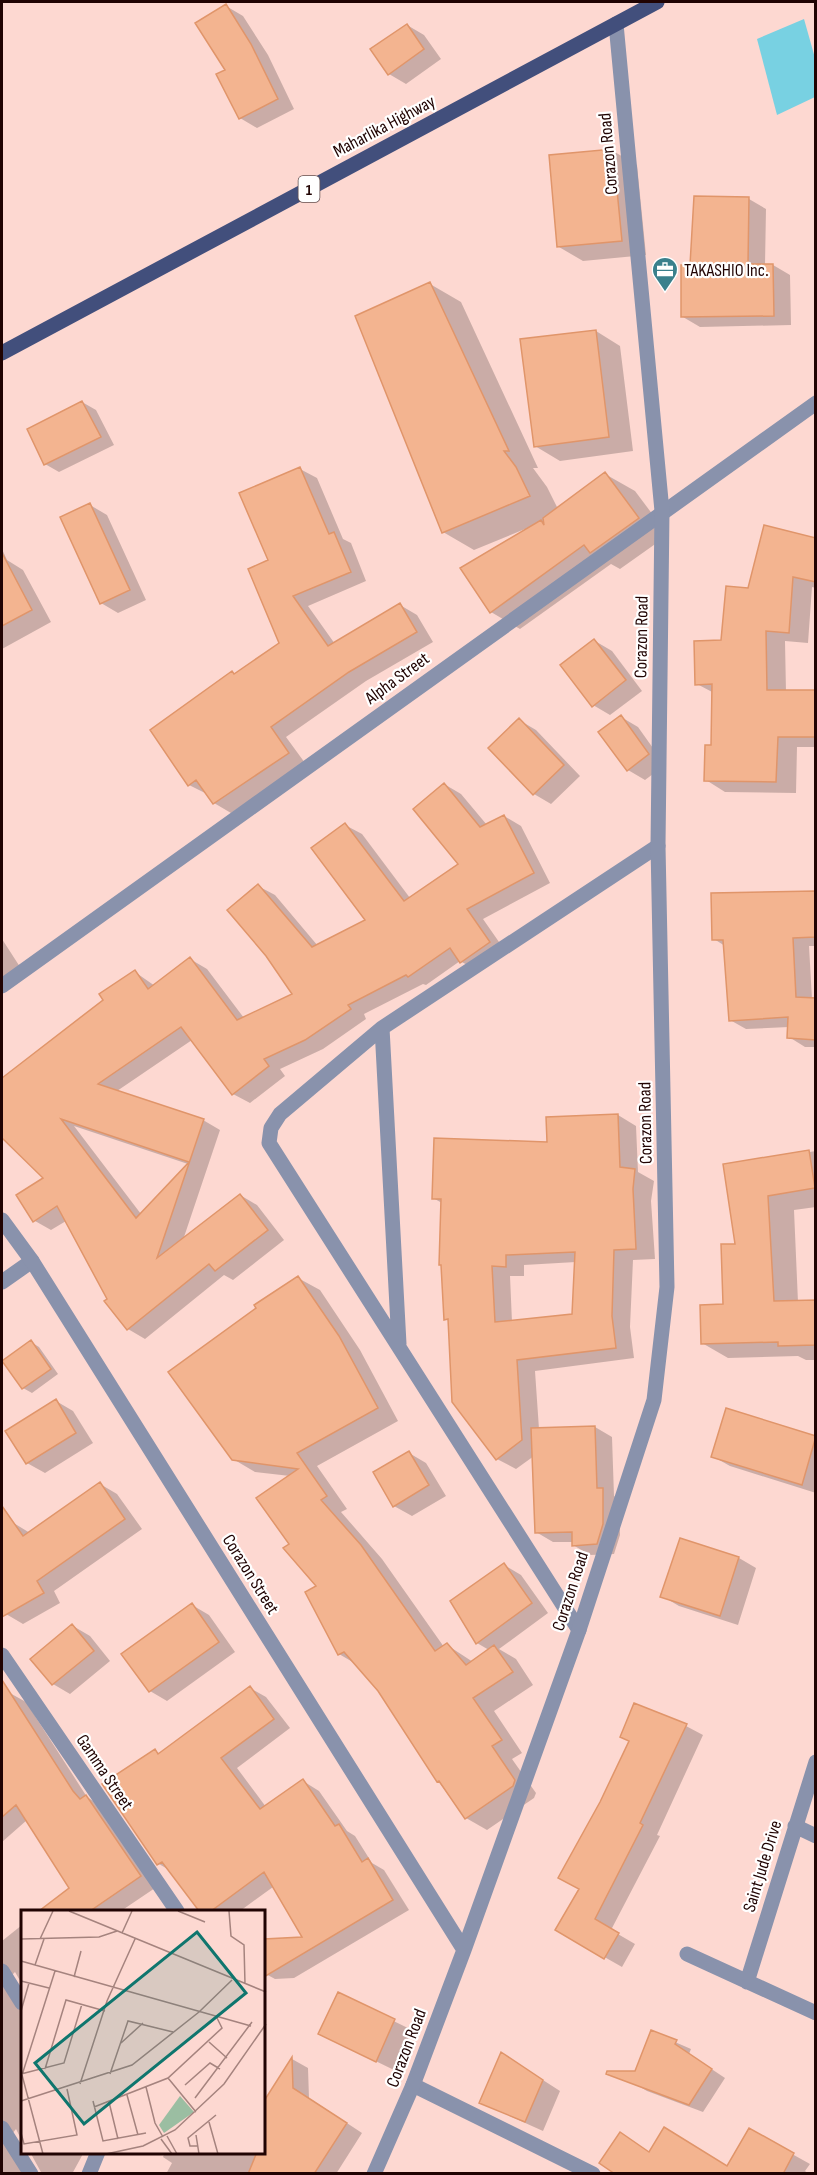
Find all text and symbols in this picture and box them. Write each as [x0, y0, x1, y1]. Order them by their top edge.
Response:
street label: Maharlika Highway [330, 91, 439, 162]
street label: Corazon Road [594, 112, 623, 196]
road number: 1 [298, 176, 320, 202]
office icon: TAKASHIO Inc. [650, 255, 680, 293]
place label: TAKASHIO Inc. [684, 260, 769, 281]
street label: Corazon Road [630, 596, 653, 678]
street label: Alpha Street [360, 648, 434, 709]
street label: Corazon Road [634, 1082, 657, 1164]
street label: Corazon Street [218, 1531, 284, 1618]
street label: Corazon Road [548, 1549, 593, 1633]
street label: Gamma Street [72, 1730, 138, 1815]
street label: Saint Jude Drive [739, 1818, 786, 1914]
inset map [21, 1910, 266, 2154]
street label: Corazon Road [382, 2006, 431, 2090]

